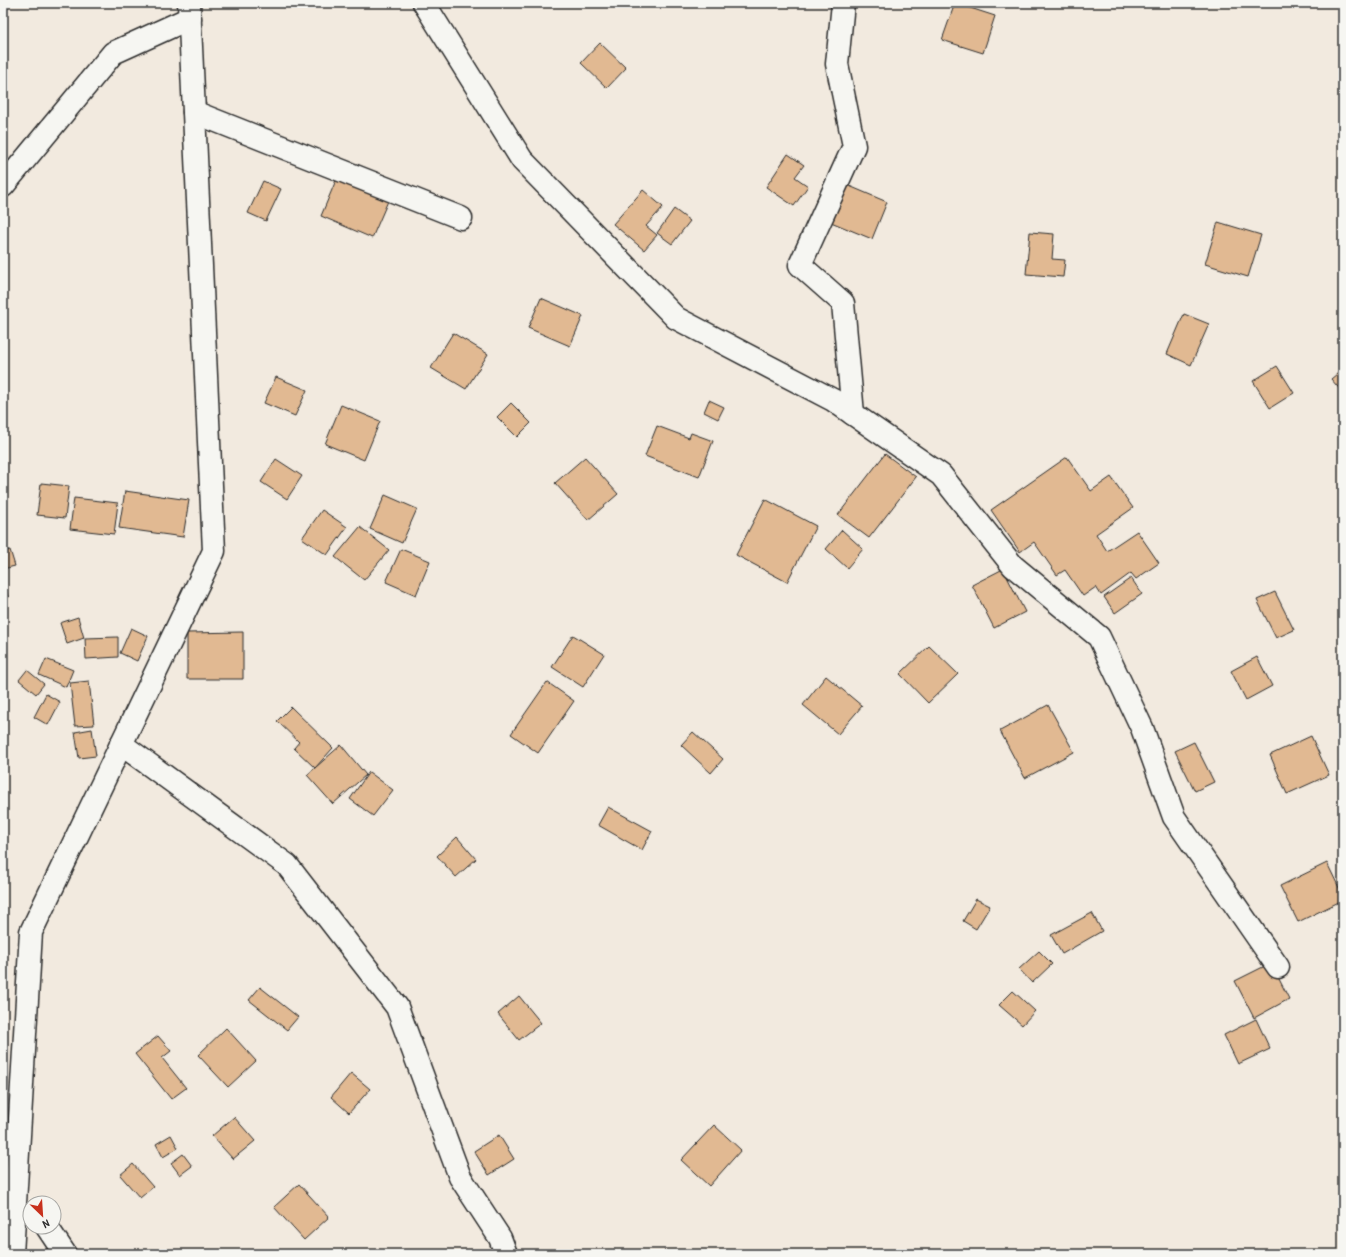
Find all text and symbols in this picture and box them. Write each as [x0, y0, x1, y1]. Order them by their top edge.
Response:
north arrow [22, 1195, 62, 1235]
text: N [40, 1216, 52, 1232]

